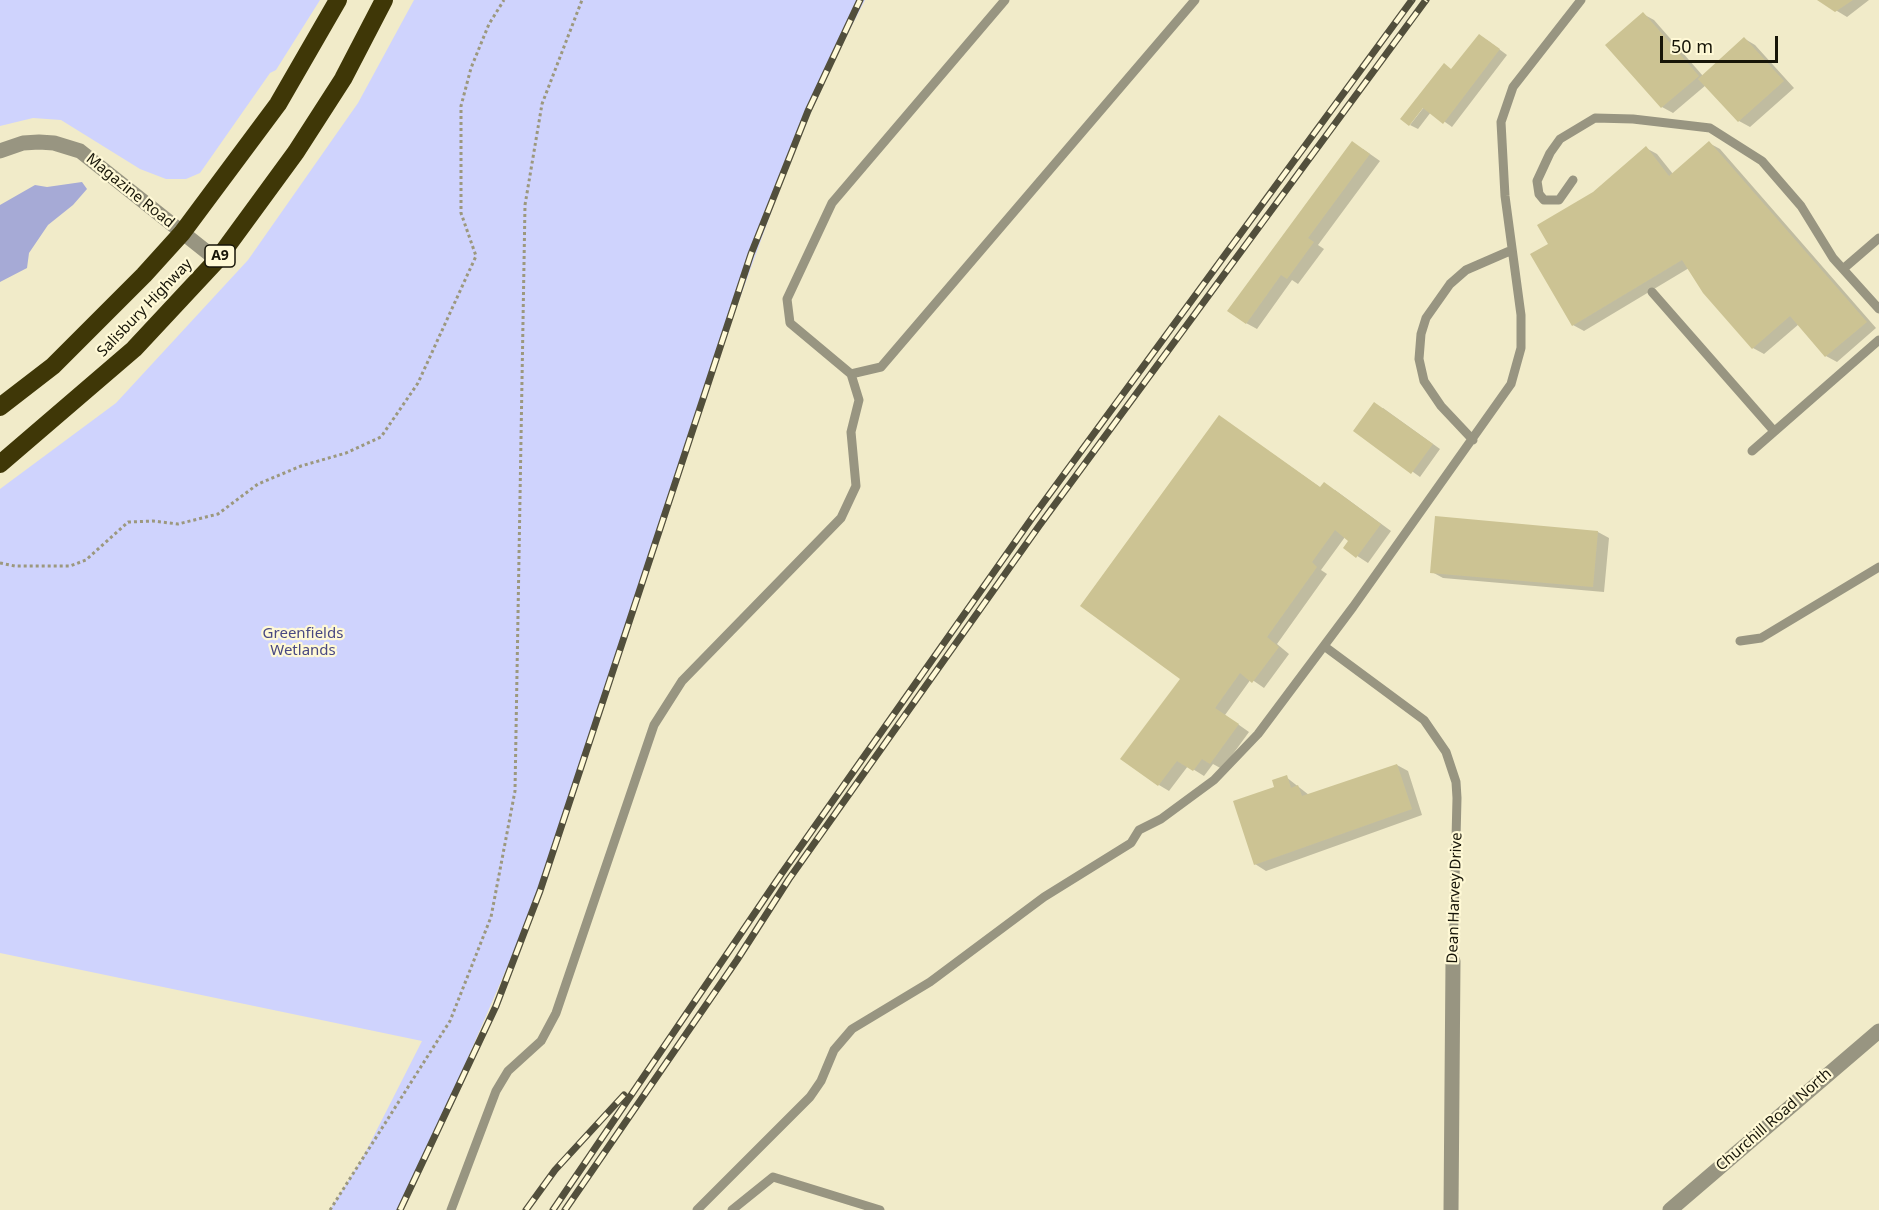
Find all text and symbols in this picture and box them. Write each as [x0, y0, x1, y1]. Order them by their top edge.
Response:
scale bar [1663, 24, 1782, 62]
text: 50 m [1671, 34, 1713, 58]
street label: Magazine Road [82, 150, 178, 232]
road number: A9 [205, 245, 235, 267]
street label: Salisbury Highway [94, 255, 196, 361]
park label: Greenfields Wetlands [263, 625, 343, 660]
street label: Dean Harvey Drive [1444, 832, 1466, 964]
street label: Churchill Road North [1713, 1065, 1835, 1175]

